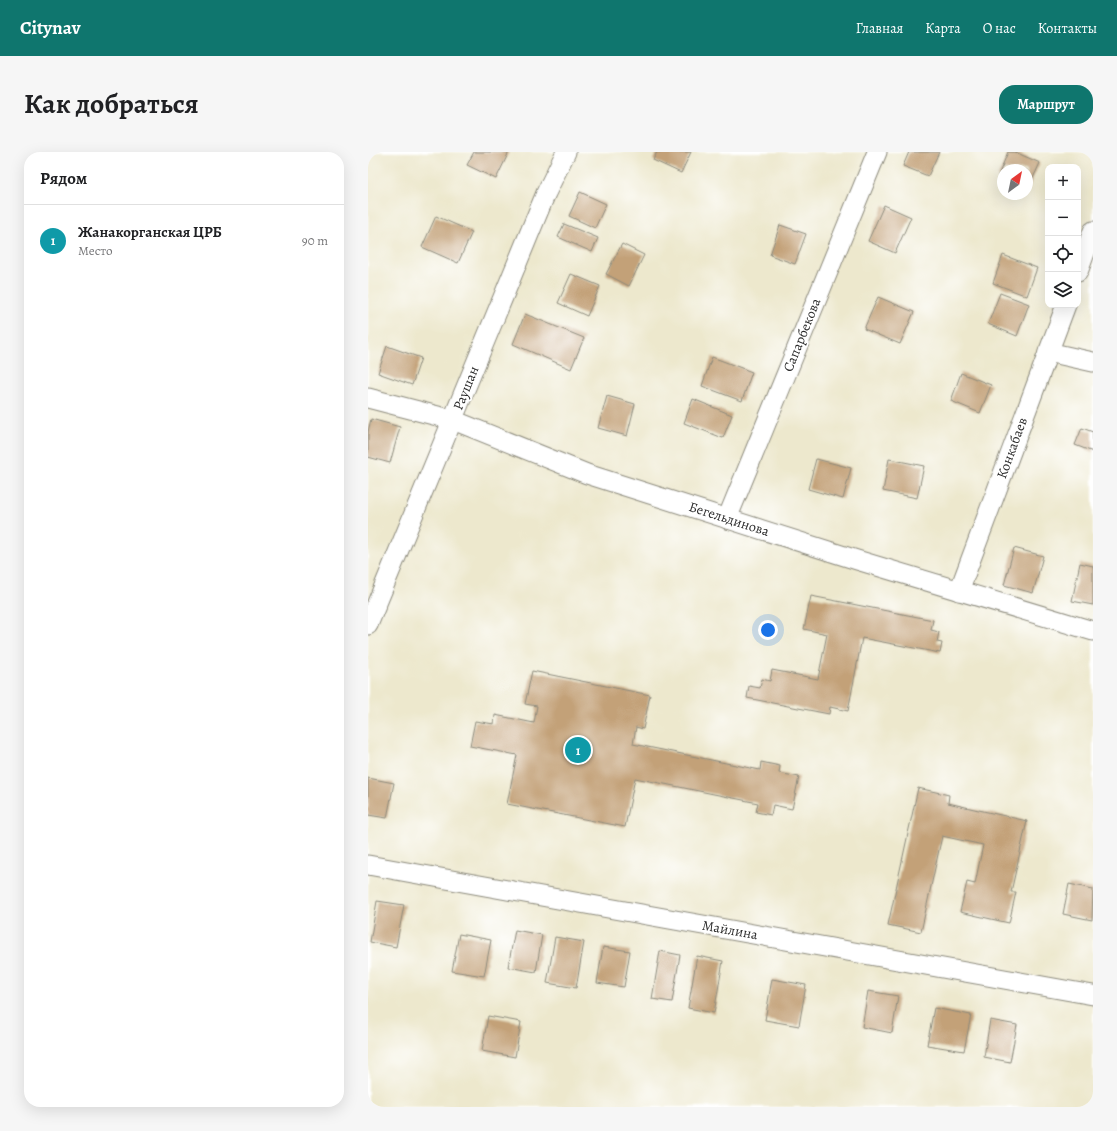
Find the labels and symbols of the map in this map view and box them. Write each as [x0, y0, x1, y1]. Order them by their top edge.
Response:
north arrow [997, 164, 1033, 200]
street label: Сапарбекова [779, 295, 826, 375]
street label: Раушан [449, 363, 483, 413]
street label: Конкабаев [992, 414, 1032, 481]
street label: Бегельдинова [686, 497, 772, 541]
your location [758, 620, 778, 640]
pin: 1 [565, 735, 591, 765]
street label: Майлина [701, 916, 760, 944]

